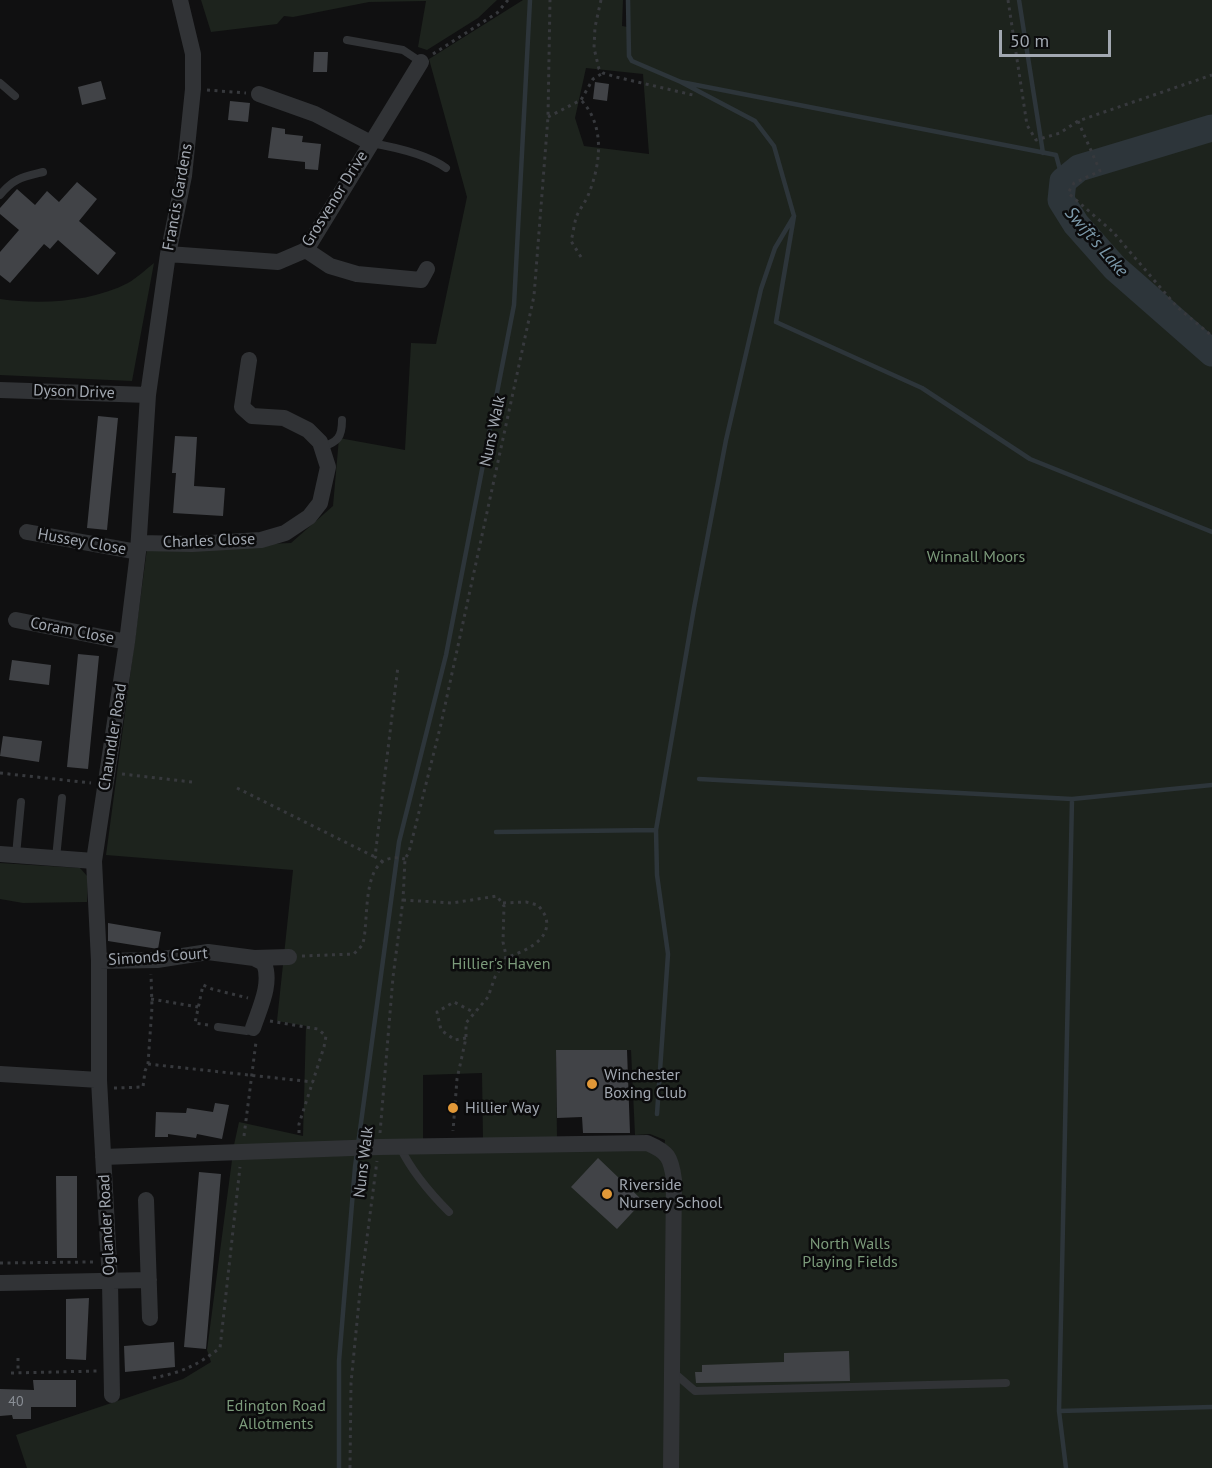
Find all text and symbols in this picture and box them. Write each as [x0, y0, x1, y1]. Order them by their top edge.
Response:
scale bar [1002, 18, 1114, 56]
text: 50 m [1010, 29, 1049, 52]
street label: Francis Gardens [159, 142, 197, 252]
street label: Grosvenor Drive [298, 148, 372, 250]
water label: Swift's Lake [1060, 203, 1132, 281]
street label: Dyson Drive [33, 381, 115, 403]
street label: Nuns Walk [476, 394, 510, 468]
street label: Hussey Close [36, 525, 128, 559]
street label: Charles Close [163, 530, 255, 552]
park label: Winnall Moors [927, 547, 1025, 567]
street label: Coram Close [28, 613, 116, 649]
street label: Chaundler Road [95, 682, 131, 792]
street label: Simonds Court [108, 944, 208, 970]
park label: Hillier's Haven [452, 954, 550, 974]
place label: Winchester Boxing Club [604, 1065, 687, 1103]
marker: Winchester Boxing Club [585, 1077, 599, 1091]
place label: Hillier Way [465, 1098, 539, 1118]
marker: Hillier Way [446, 1101, 460, 1115]
street label: Nuns Walk [350, 1125, 378, 1199]
street label: Oglander Road [95, 1174, 119, 1276]
place label: Riverside Nursery School [619, 1175, 722, 1213]
marker: Riverside Nursery School [600, 1187, 614, 1201]
park label: North Walls Playing Fields [802, 1234, 898, 1272]
house number: 40 [8, 1394, 24, 1410]
park label: Edington Road Allotments [226, 1396, 326, 1434]

